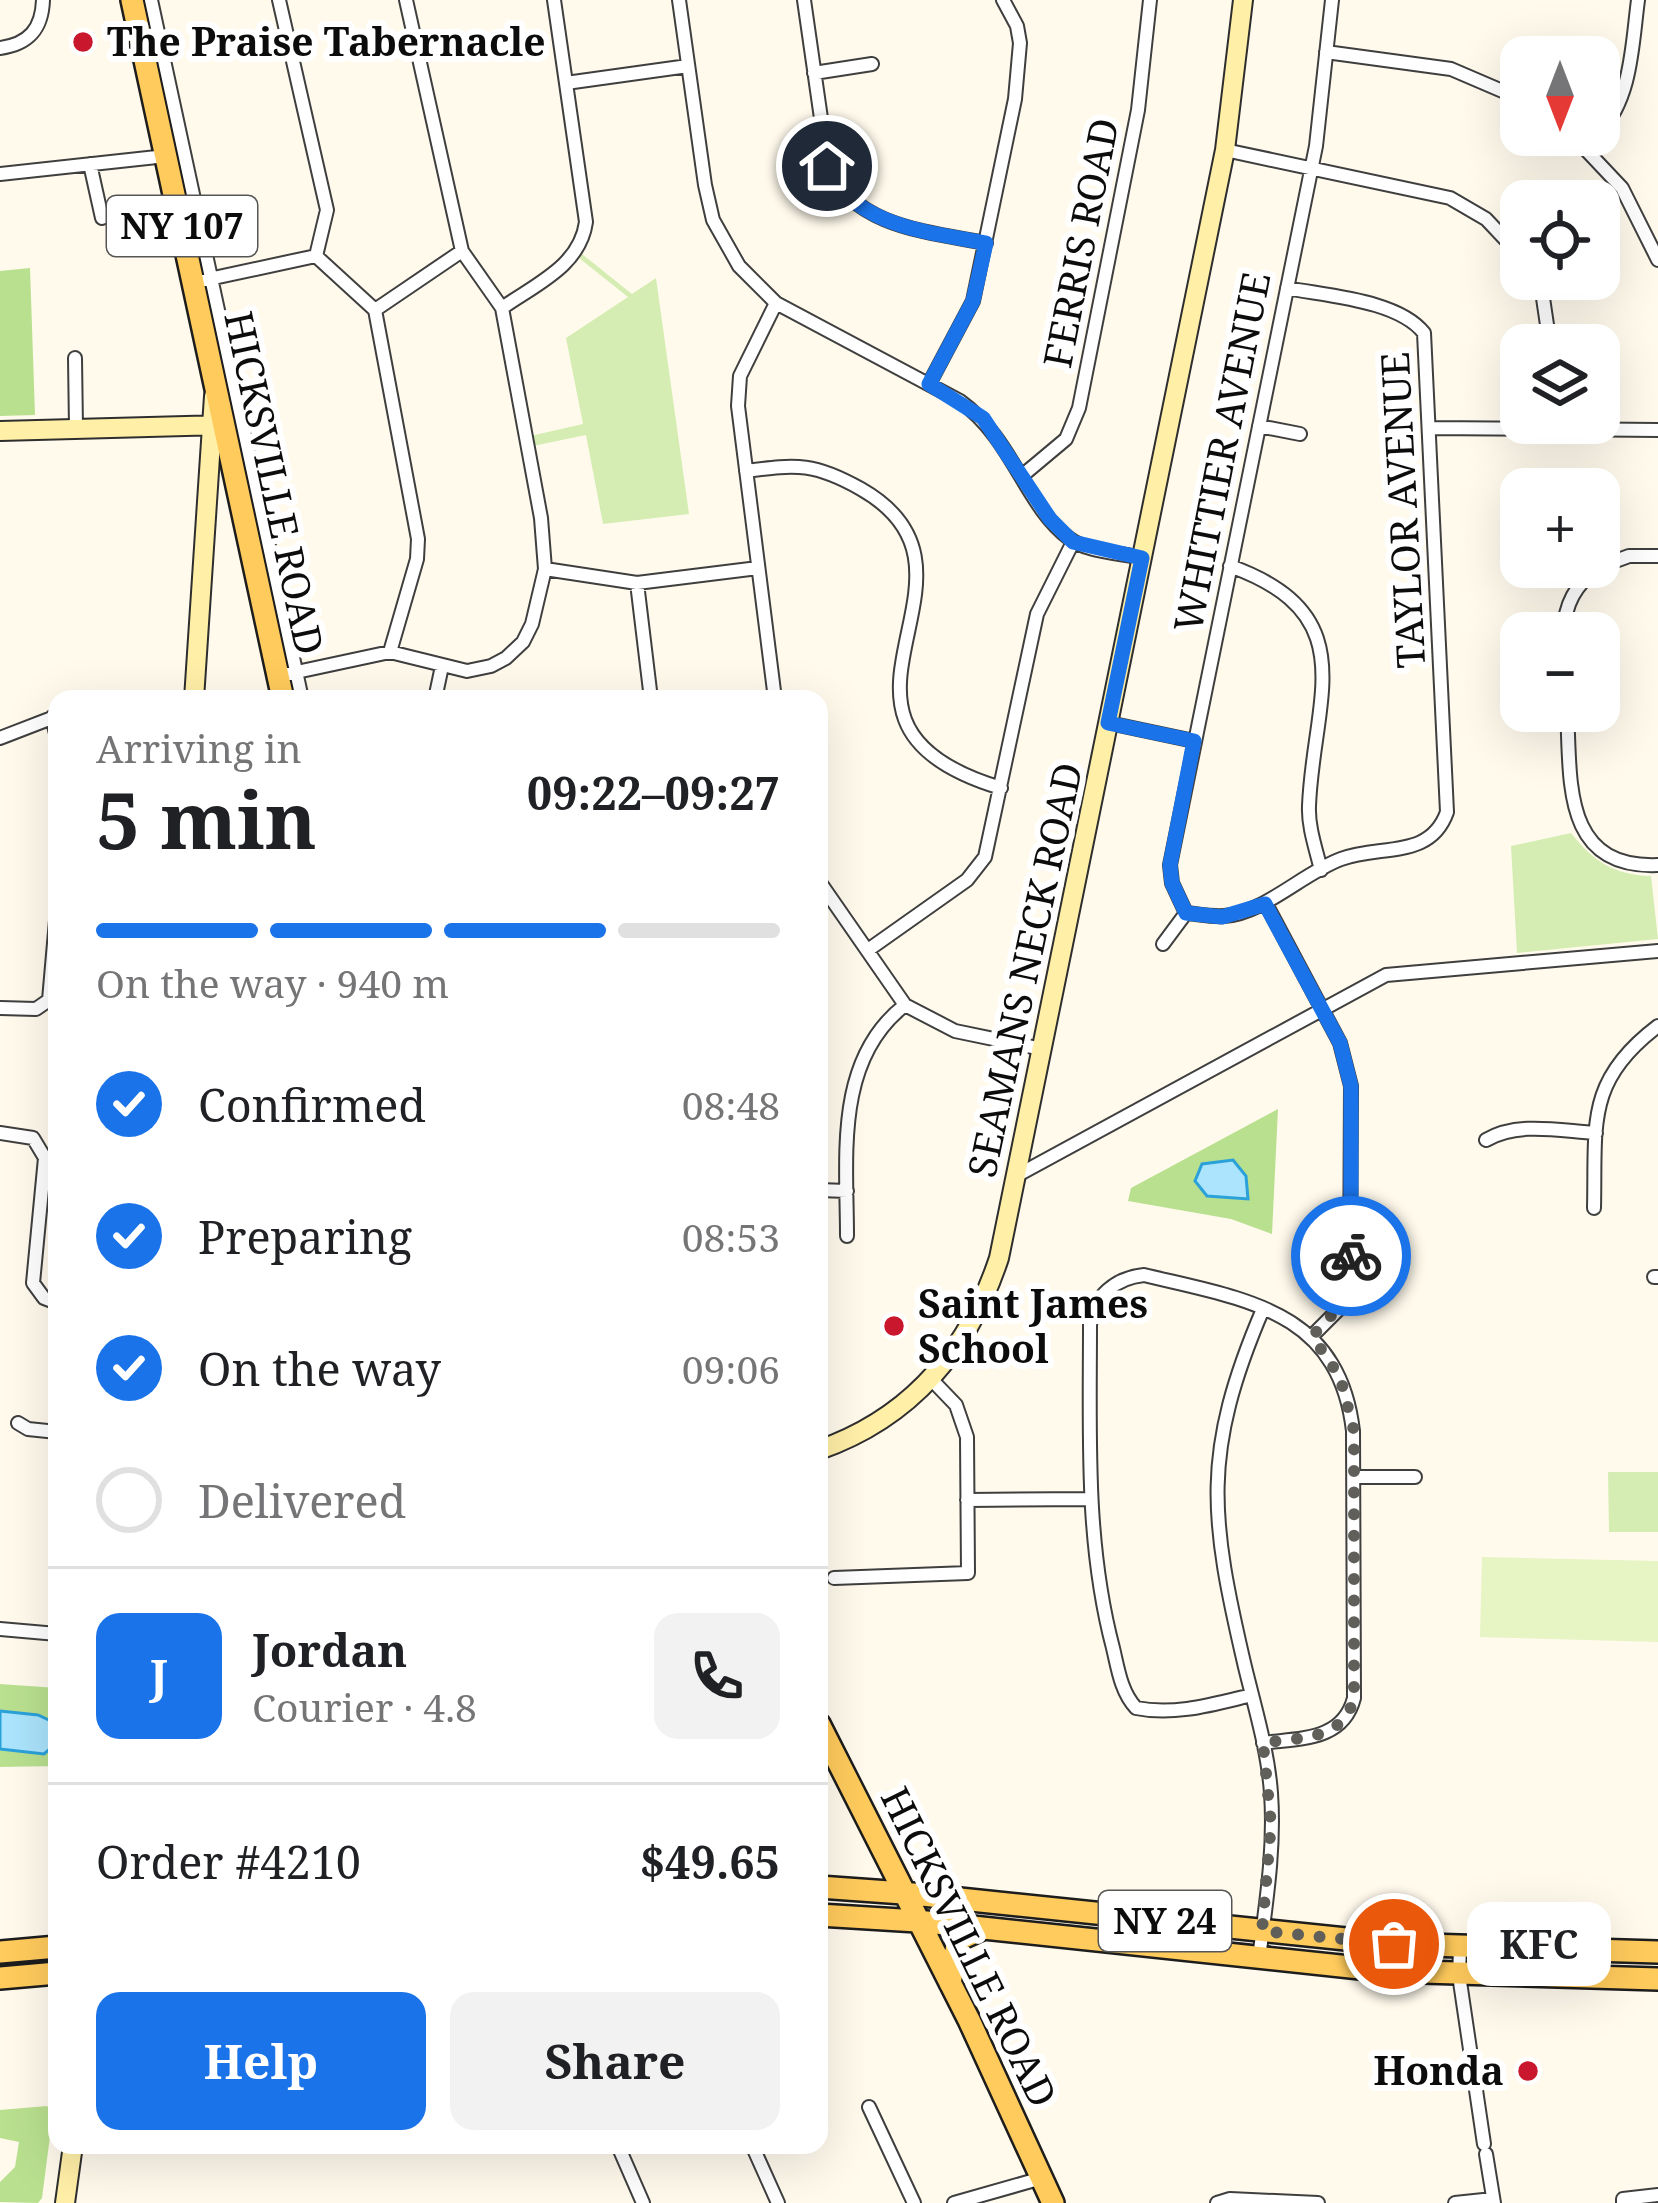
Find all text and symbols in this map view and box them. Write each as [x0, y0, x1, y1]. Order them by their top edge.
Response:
place label: The Praise Tabernacle [107, 14, 545, 67]
marker: The Praise Tabernacle [70, 29, 96, 55]
north arrow [1500, 36, 1620, 156]
map controls [1500, 36, 1620, 732]
street label: FERRIS ROAD [1029, 113, 1130, 372]
pin [776, 115, 878, 217]
icon: home [794, 133, 860, 199]
button: locate [1500, 180, 1620, 300]
road number: NY 107 [107, 196, 257, 256]
street label: WHITTIER AVENUE [1160, 267, 1281, 636]
street label: HICKSVILLE ROAD [213, 306, 338, 659]
button: layers [1500, 324, 1620, 444]
street label: TAYLOR AVENUE [1367, 351, 1436, 670]
button: + [1500, 468, 1620, 588]
button: − [1500, 612, 1620, 732]
text: Arriving in [96, 721, 302, 774]
street label: SEAMANS NECK ROAD [954, 758, 1093, 1182]
text: 09:22–09:27 [527, 762, 780, 823]
text: 5 min [96, 766, 317, 872]
text: On the way · 940 m [96, 956, 449, 1009]
icon: check [96, 1071, 162, 1137]
text: Confirmed [198, 1074, 426, 1135]
text: 08:48 [682, 1078, 780, 1131]
courier [1291, 1196, 1411, 1316]
icon: check [96, 1203, 162, 1269]
text: Preparing [198, 1206, 412, 1267]
text: 08:53 [682, 1210, 780, 1263]
icon: bike [1318, 1223, 1384, 1289]
place label: Saint James School [918, 1276, 1148, 1374]
marker: Saint James School [881, 1313, 907, 1339]
icon: check [96, 1335, 162, 1401]
text: On the way [198, 1338, 441, 1399]
text: 09:06 [682, 1342, 780, 1395]
text: Delivered [198, 1470, 406, 1531]
button: phone [654, 1613, 780, 1739]
text: Jordan [252, 1619, 407, 1680]
text: J [150, 1645, 168, 1706]
text: Courier · 4.8 [252, 1680, 477, 1733]
street label: HICKSVILLE ROAD [870, 1778, 1071, 2115]
text: Order #4210 [96, 1831, 361, 1892]
text: $49.65 [640, 1831, 780, 1892]
road number: NY 24 [1099, 1891, 1231, 1951]
pin [1343, 1893, 1445, 1995]
callout: KFC [1466, 1902, 1610, 1986]
icon: bag [1361, 1911, 1427, 1977]
text: KFC [1500, 1917, 1578, 1970]
button: Help [96, 1992, 426, 2130]
button: Share [450, 1992, 780, 2130]
place label: Honda [1373, 2043, 1504, 2096]
marker: Honda [1515, 2058, 1541, 2084]

